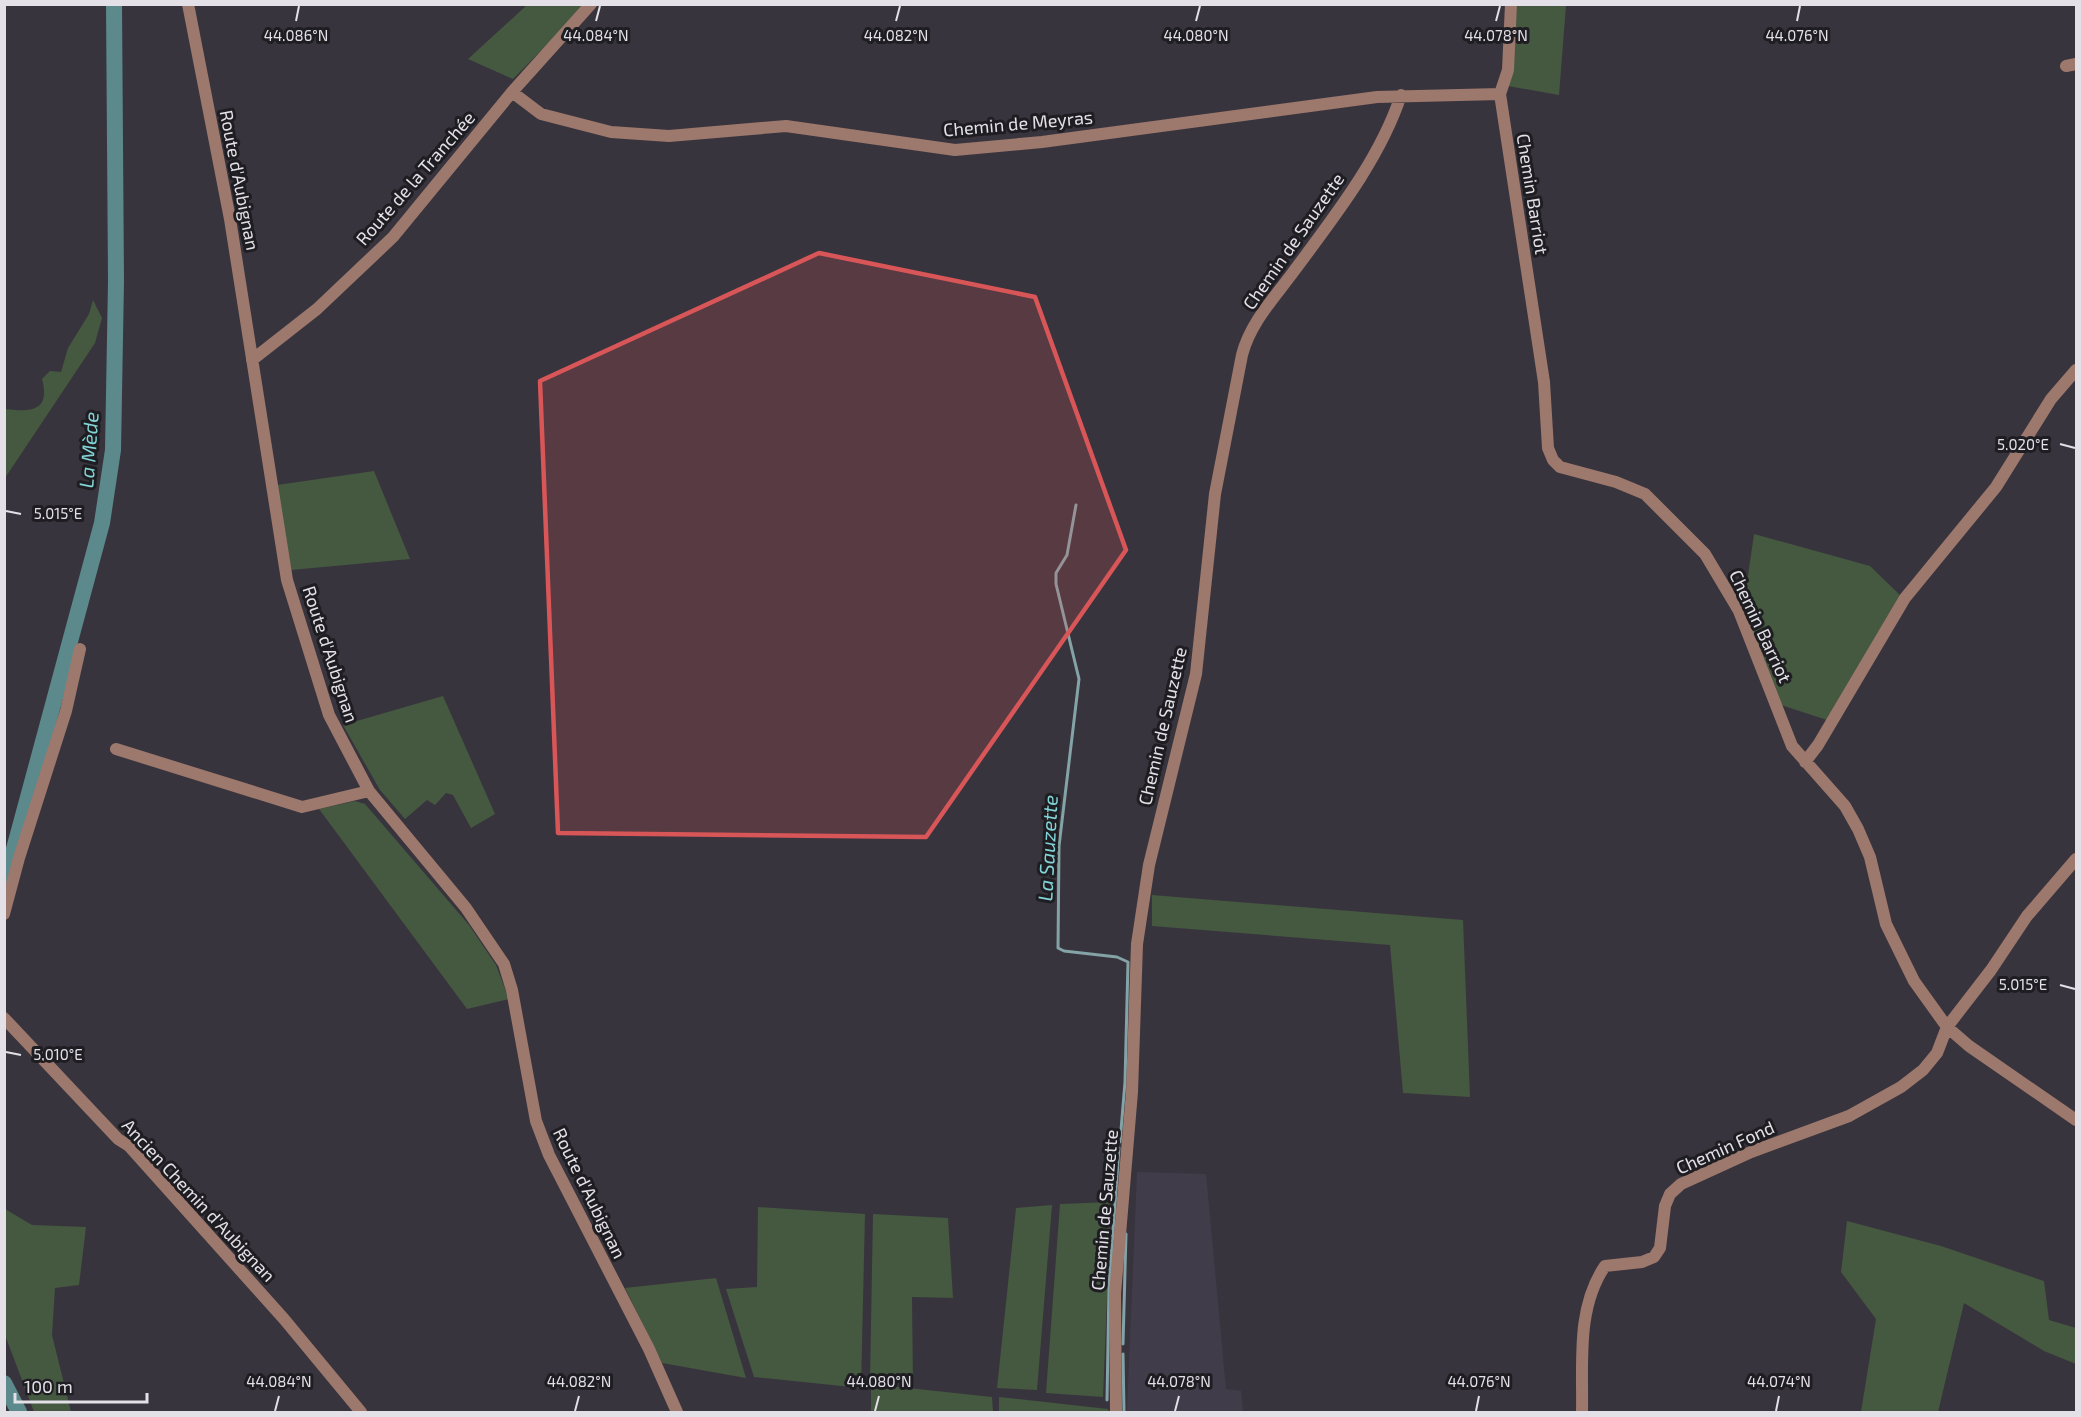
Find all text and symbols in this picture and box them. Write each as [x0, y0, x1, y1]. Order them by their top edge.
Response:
text: 44.086°N [264, 26, 328, 44]
text: 44.084°N [563, 26, 629, 44]
text: 44.082°N [864, 26, 928, 44]
text: 44.080°N [1163, 26, 1229, 44]
text: 44.078°N [1464, 26, 1528, 44]
text: 44.076°N [1765, 26, 1829, 44]
street label: Chemin de Meyras [942, 105, 1094, 141]
street label: Route de la Tranchée [351, 107, 479, 249]
street label: Route d'Aubignan [216, 108, 264, 252]
street label: Chemin Barriot [1513, 132, 1553, 256]
street label: Chemin de Sauzette [1238, 169, 1348, 313]
water label: La Mède [73, 411, 103, 489]
text: 5.020°E [1997, 435, 2049, 453]
text: 5.015°E [34, 504, 82, 522]
street label: Chemin Barriot [1725, 566, 1797, 686]
street label: Route d'Aubignan [299, 583, 363, 725]
street label: Chemin de Sauzette [1133, 645, 1191, 807]
water label: La Sauzette [1032, 794, 1062, 902]
text: 5.015°E [1999, 975, 2047, 993]
text: 5.010°E [33, 1045, 83, 1063]
street label: Ancien Chemin d'Aubignan [118, 1114, 280, 1286]
street label: Chemin Fond [1672, 1115, 1778, 1179]
street label: Route d'Aubignan [549, 1124, 631, 1262]
street label: Chemin de Sauzette [1086, 1129, 1122, 1291]
scale bar [15, 1366, 147, 1404]
text: 44.084°N [246, 1372, 312, 1390]
text: 44.082°N [547, 1372, 611, 1390]
text: 44.080°N [846, 1372, 912, 1390]
text: 44.078°N [1147, 1372, 1211, 1390]
text: 44.076°N [1447, 1372, 1511, 1390]
text: 44.074°N [1747, 1372, 1811, 1390]
text: 100 m [24, 1375, 73, 1397]

